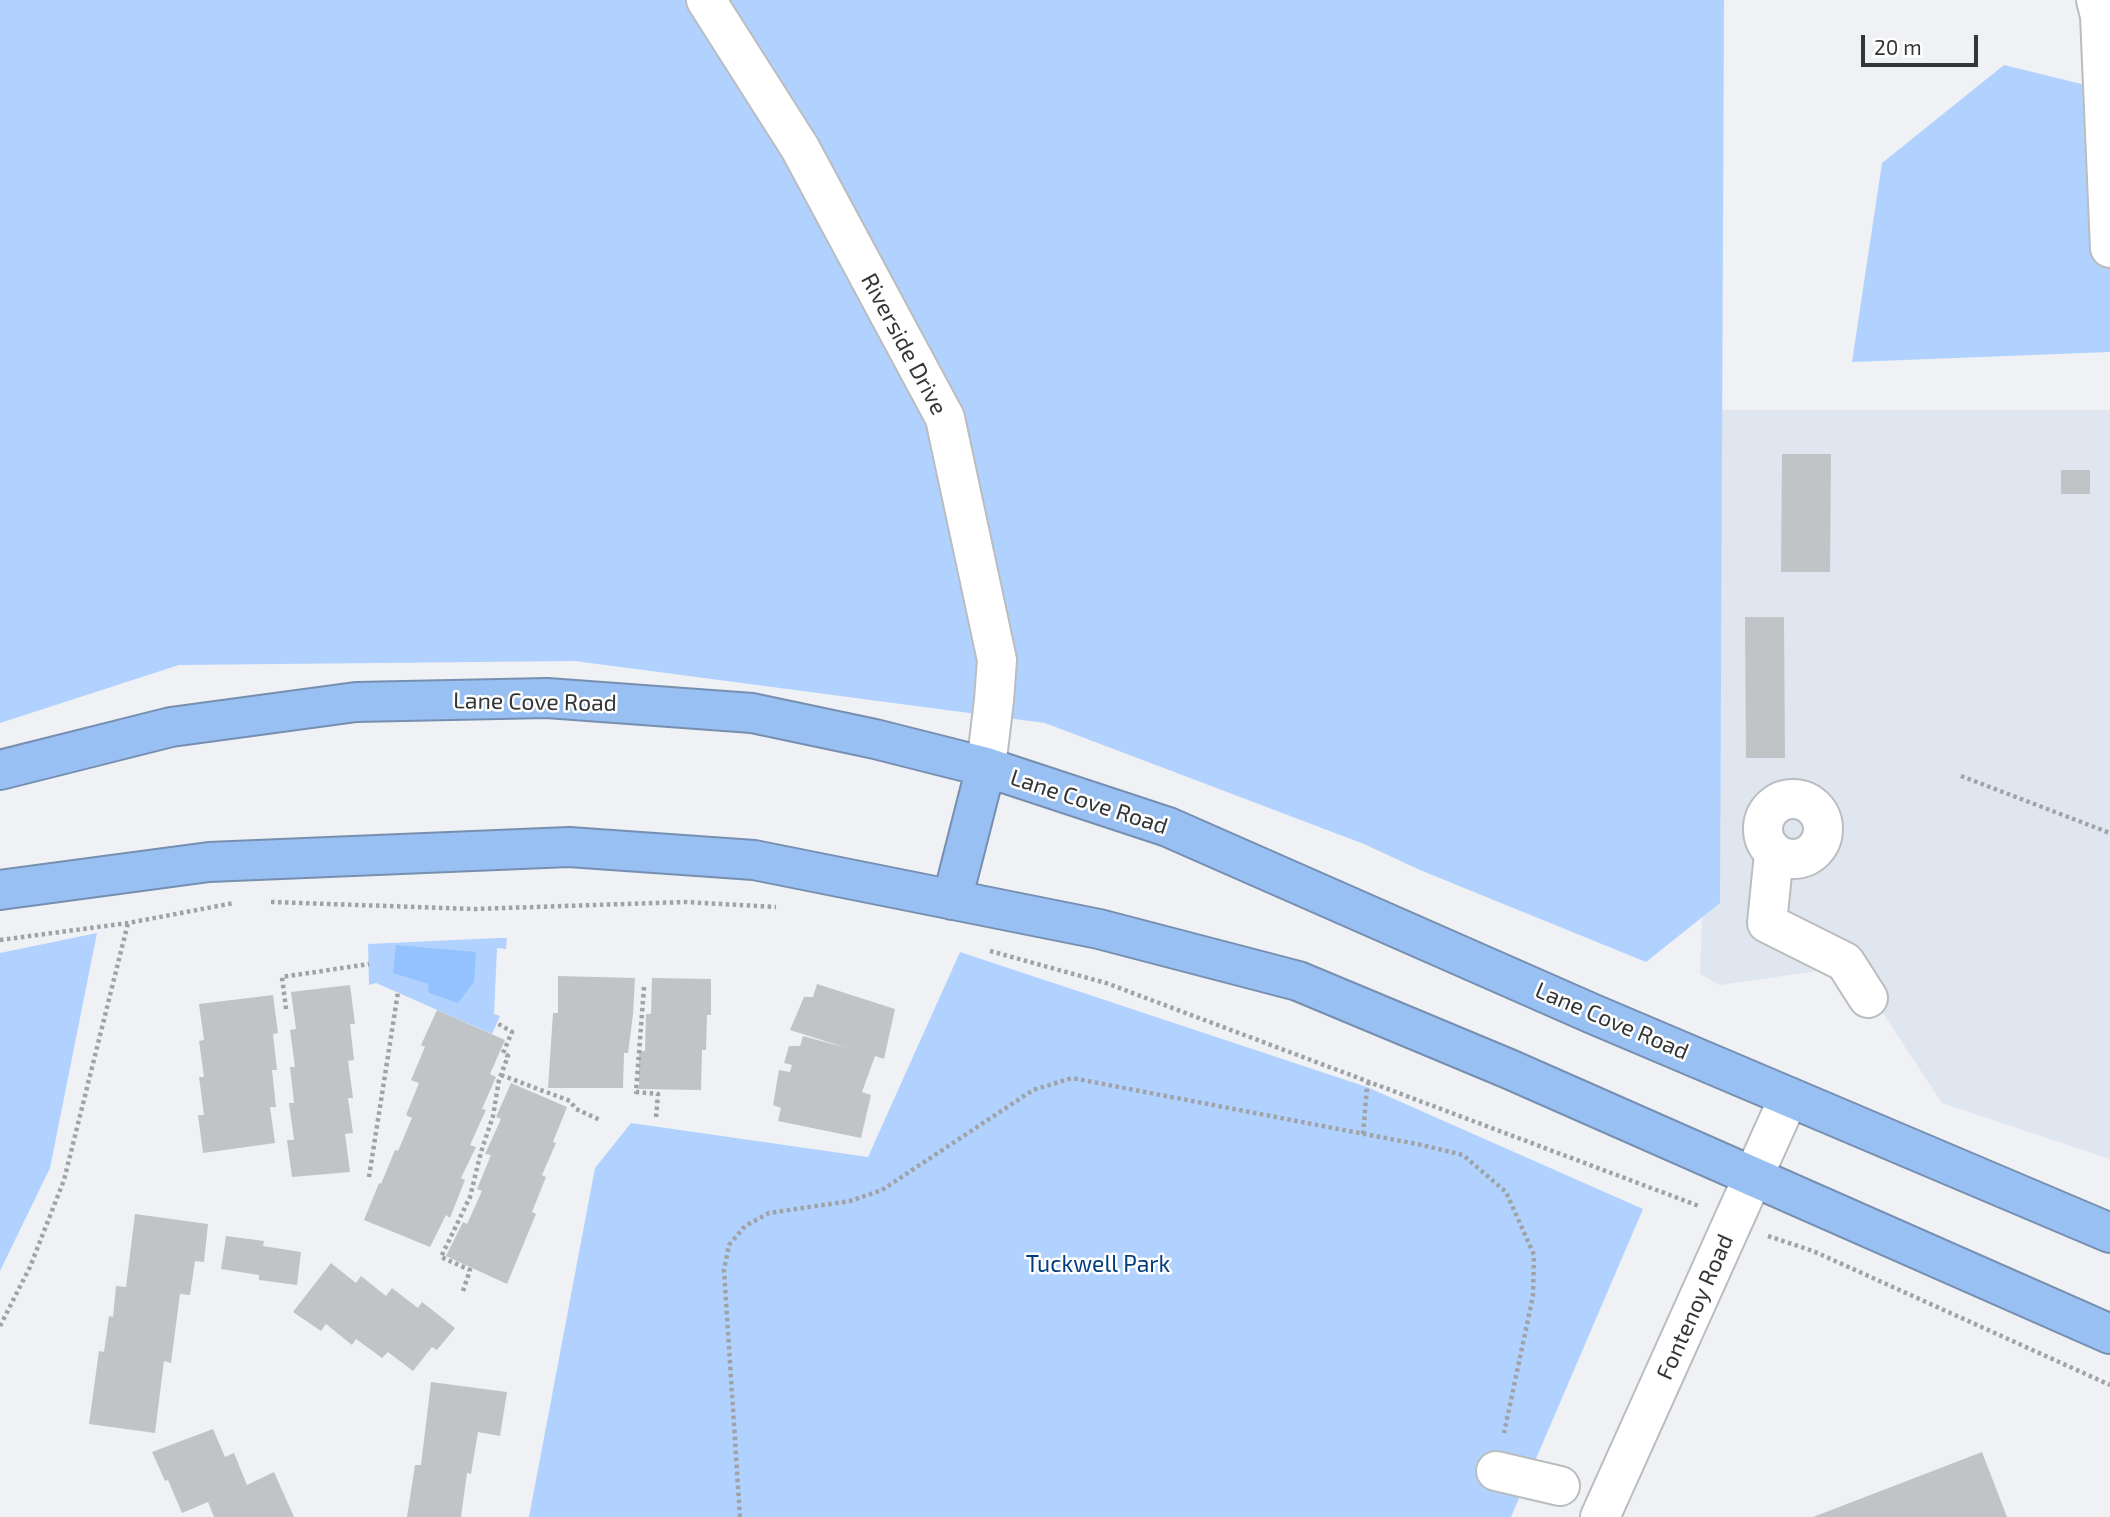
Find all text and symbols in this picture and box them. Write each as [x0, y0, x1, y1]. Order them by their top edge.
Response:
scale bar [1865, 21, 1982, 65]
text: 20 m [1874, 34, 1922, 59]
street label: Riverside Drive [855, 269, 953, 419]
street label: Lane Cove Road [453, 687, 617, 717]
street label: Lane Cove Road [1007, 764, 1171, 840]
street label: Lane Cove Road [1531, 976, 1693, 1066]
street label: Fontenoy Road [1651, 1230, 1739, 1384]
park label: Tuckwell Park [1026, 1250, 1170, 1278]

